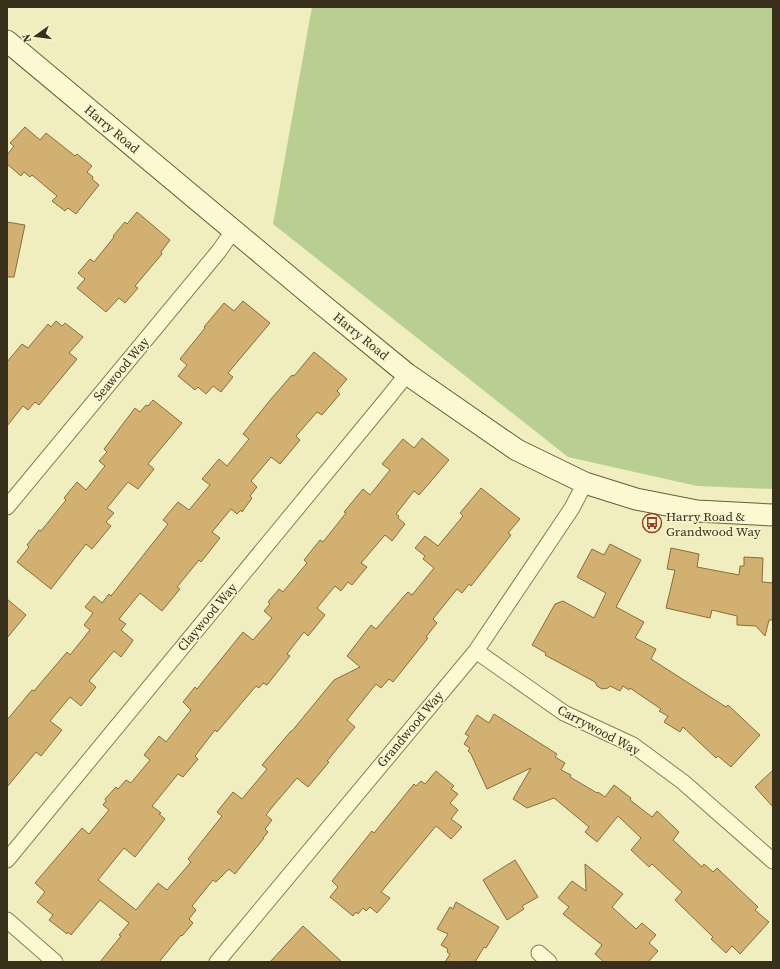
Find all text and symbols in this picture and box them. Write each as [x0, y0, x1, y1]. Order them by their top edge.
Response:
north arrow [16, 16, 56, 56]
text: N [19, 33, 35, 44]
street label: Harry Road [81, 101, 144, 157]
street label: Harry Road [330, 308, 393, 364]
street label: Seawood Way [89, 333, 153, 404]
place label: Harry Road & Grandwood Way [666, 508, 761, 540]
bus stop icon: Harry Road & Grandwood Way [641, 512, 663, 534]
street label: Claywood Way [174, 579, 241, 655]
street label: Grandwood Way [373, 687, 447, 771]
street label: Carrywood Way [555, 701, 644, 759]

